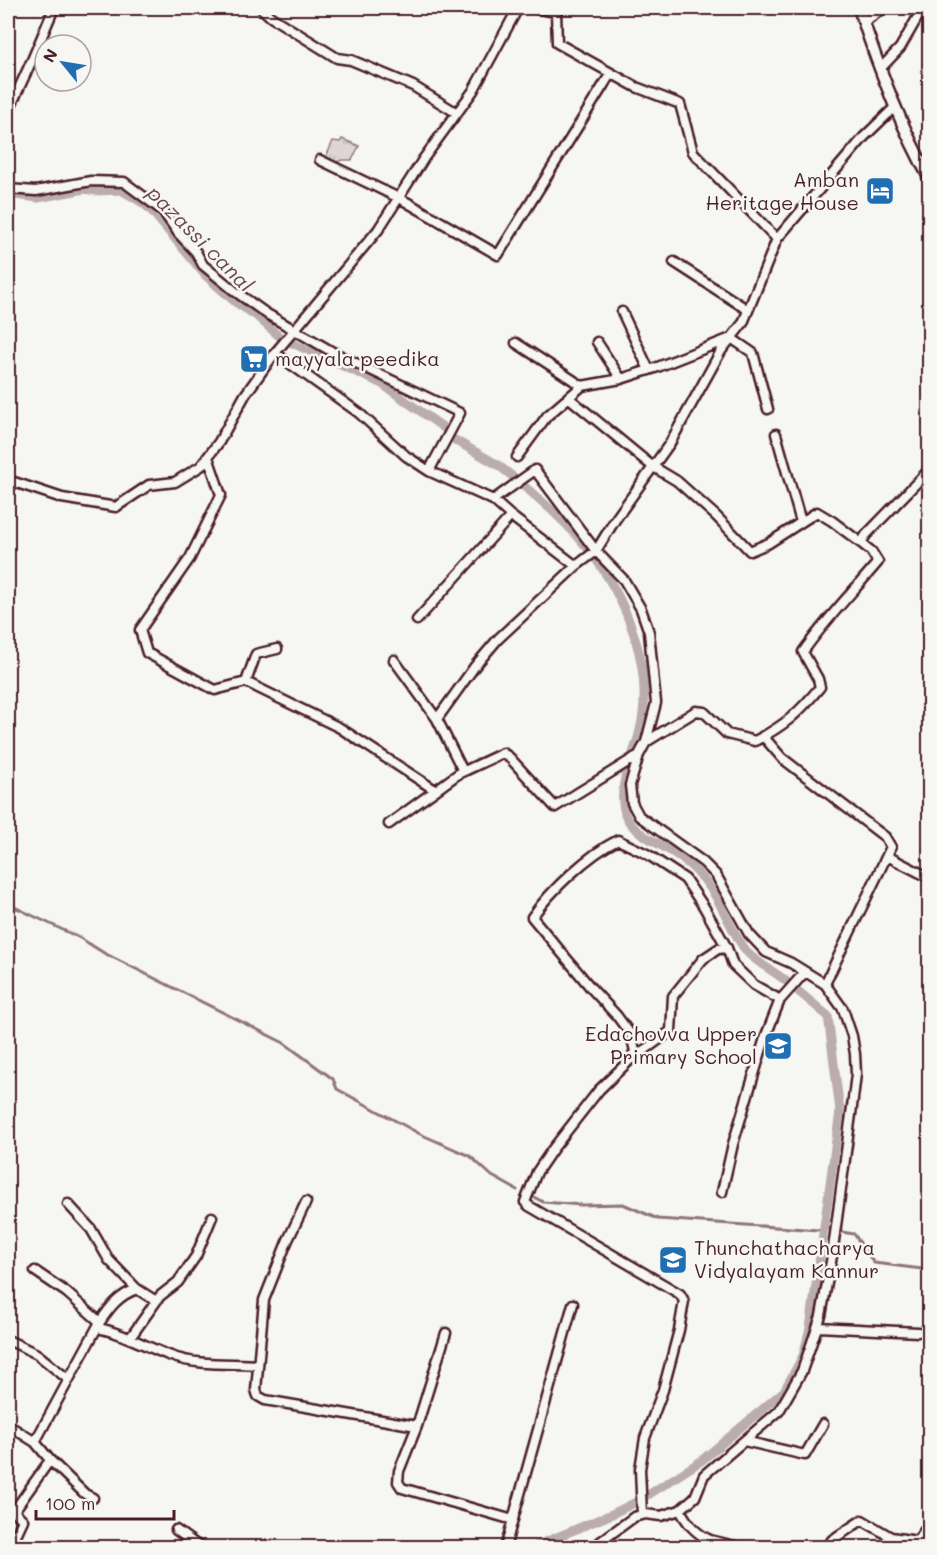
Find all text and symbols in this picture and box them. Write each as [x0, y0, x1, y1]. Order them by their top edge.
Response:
north arrow [33, 33, 93, 93]
text: N [37, 45, 62, 66]
place label: Amban Heritage House [705, 166, 859, 215]
hotel icon: Amban Heritage House [864, 175, 896, 207]
water label: pazassi canal [141, 178, 261, 297]
supermarket icon: mayyala peedika [238, 343, 270, 375]
place label: mayyala peedika [275, 345, 440, 371]
place label: Edachovva Upper Primary School [585, 1020, 757, 1069]
school or university icon: Edachovva Upper Primary School [762, 1030, 794, 1062]
place label: Thunchathacharya Vidyalayam Kannur [694, 1234, 879, 1283]
school or university icon: Thunchathacharya Vidyalayam Kannur [657, 1244, 689, 1276]
scale bar [36, 1483, 174, 1521]
text: 100 m [45, 1491, 95, 1515]

